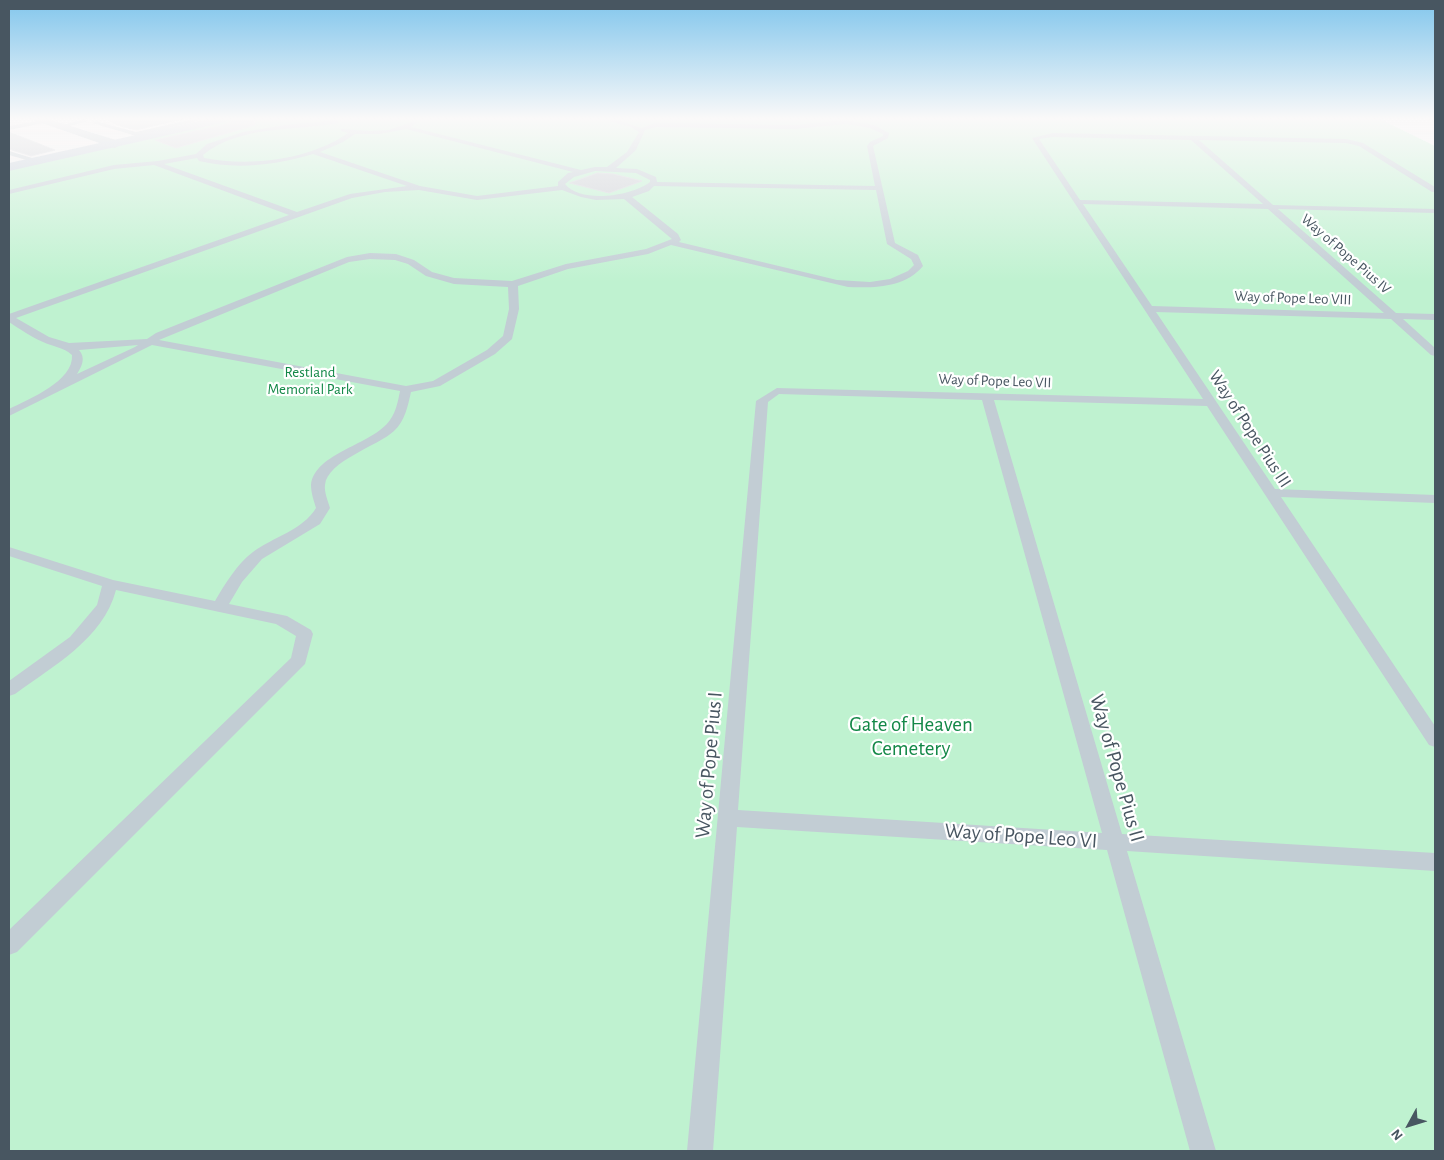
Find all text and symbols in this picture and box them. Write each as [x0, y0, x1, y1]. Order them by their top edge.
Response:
street label: Way of Pope Pius IV [1297, 210, 1395, 298]
street label: Way of Pope Leo VIII [1234, 287, 1352, 309]
park label: Restland Memorial Park [267, 363, 353, 398]
street label: Way of Pope Pius III [1204, 366, 1296, 492]
street label: Way of Pope Leo VII [938, 370, 1052, 392]
street label: Way of Pope Pius I [690, 691, 728, 839]
street label: Way of Pope Pius II [1084, 691, 1150, 845]
park label: Gate of Heaven Cemetery [849, 712, 973, 762]
street label: Way of Pope Leo VI [944, 818, 1098, 854]
north arrow [1384, 1100, 1434, 1150]
text: N [1389, 1126, 1406, 1143]

